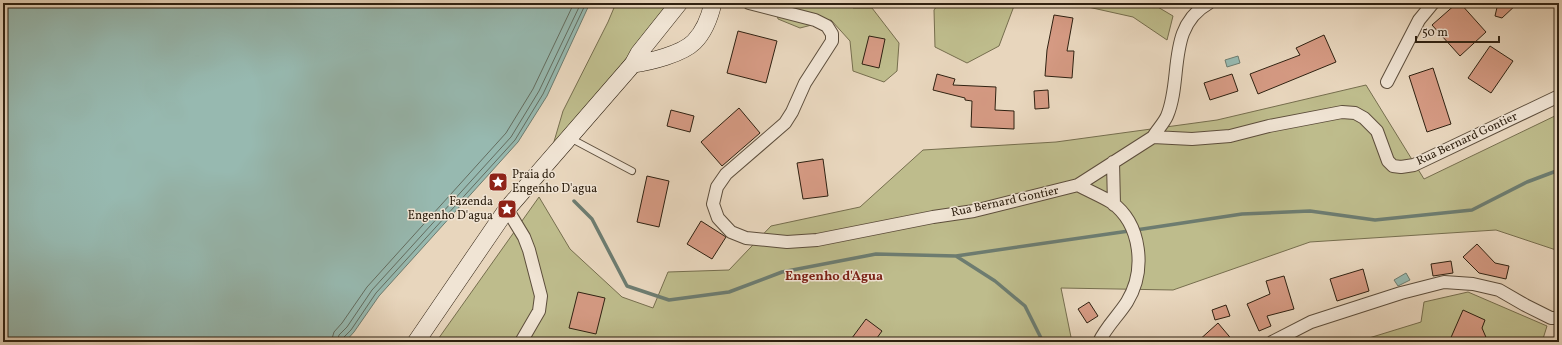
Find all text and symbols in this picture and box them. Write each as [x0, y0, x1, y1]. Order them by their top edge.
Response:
scale bar [1416, 18, 1499, 44]
text: 50 m [1422, 25, 1448, 41]
street label: Rua Bernard Gontier [1414, 109, 1520, 169]
place label: Praia do Engenho D'agua [512, 167, 597, 197]
place icon: Praia do Engenho D'agua [487, 171, 509, 193]
street label: Rua Bernard Gontier [950, 183, 1060, 221]
place label: Fazenda Engenho D'agua [408, 194, 493, 224]
place icon: Fazenda Engenho D'agua [496, 198, 518, 220]
district label: Engenho d'Agua [785, 268, 883, 286]

